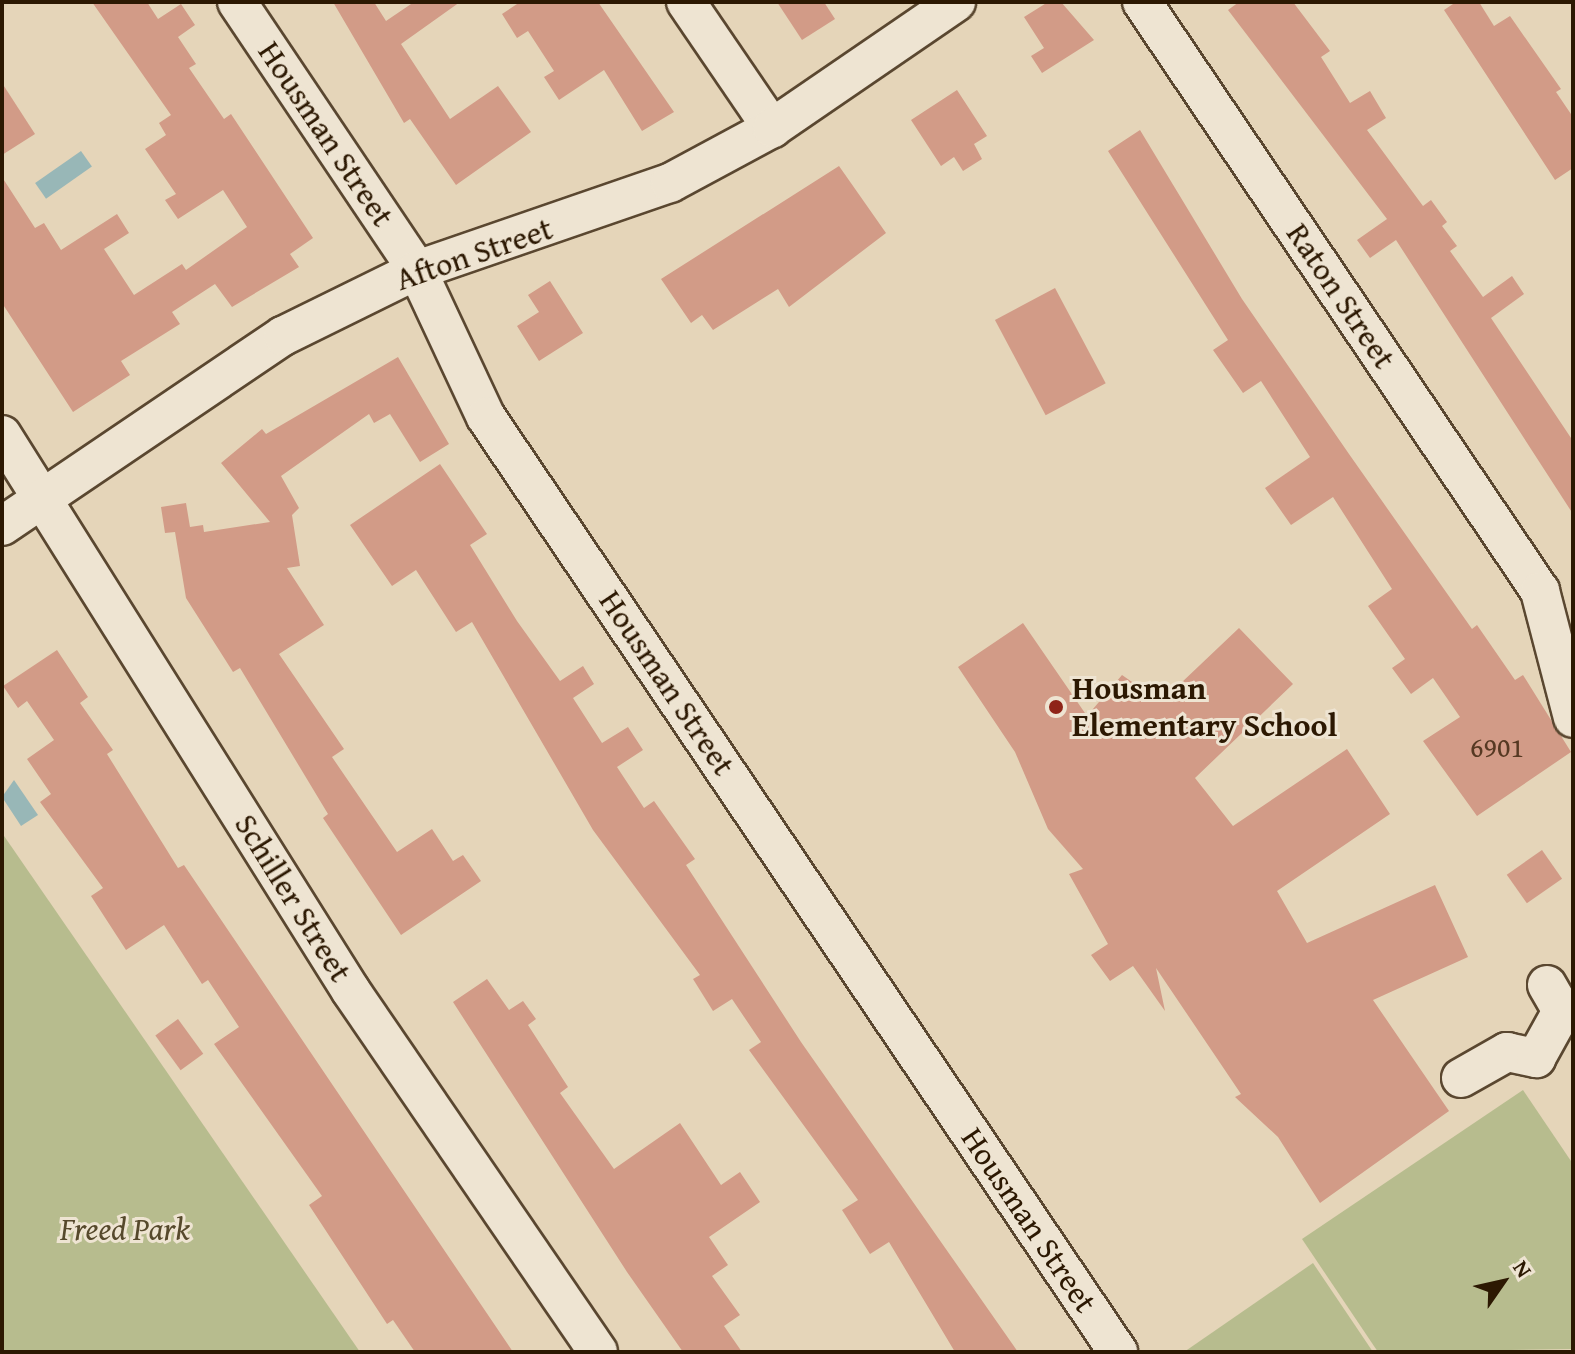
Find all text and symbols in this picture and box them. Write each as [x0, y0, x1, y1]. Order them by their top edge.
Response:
street label: Housman Street [250, 34, 402, 234]
street label: Afton Street [391, 209, 557, 299]
street label: Raton Street [1278, 216, 1404, 376]
street label: Housman Street [591, 583, 743, 783]
place label: Housman Elementary School [1072, 670, 1337, 745]
marker: Housman Elementary School [1047, 698, 1065, 716]
house number: 6901 [1470, 730, 1524, 764]
street label: Schiller Street [226, 807, 360, 989]
street label: Housman Street [953, 1120, 1105, 1320]
park label: Freed Park [60, 1210, 190, 1248]
north arrow [1463, 1242, 1543, 1322]
text: N [1506, 1254, 1540, 1284]

